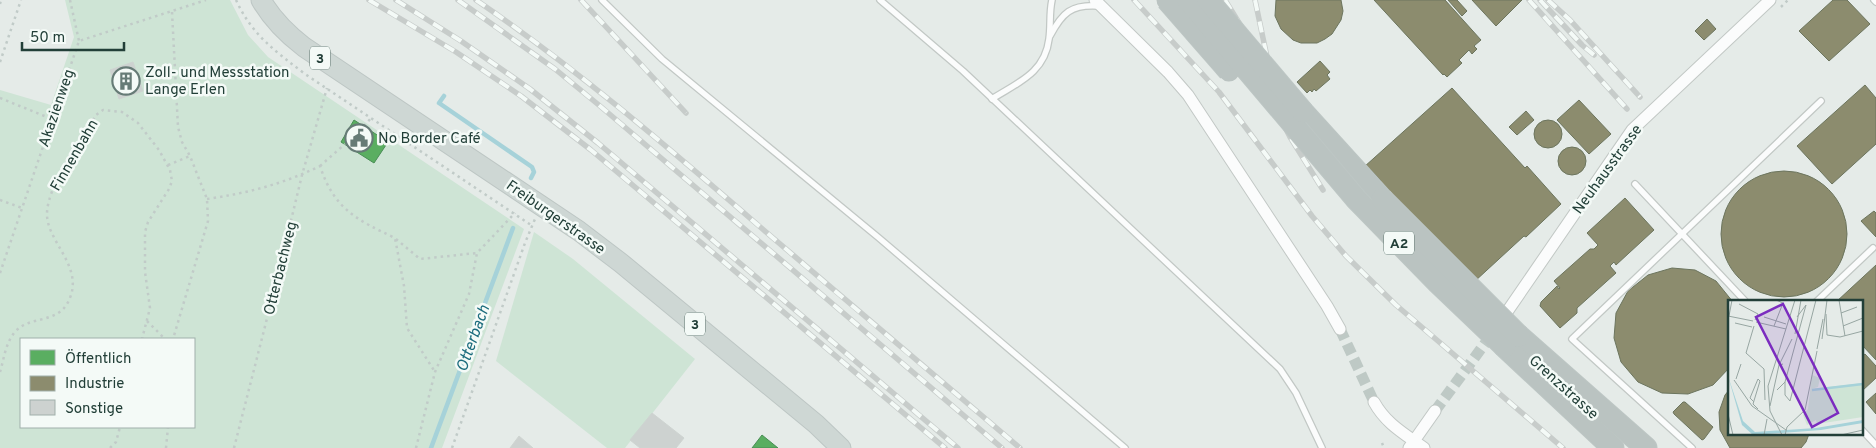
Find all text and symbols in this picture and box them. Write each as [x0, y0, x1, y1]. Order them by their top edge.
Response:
scale bar [22, 20, 125, 52]
text: 50 m [30, 29, 65, 48]
road number: 3 [310, 46, 330, 70]
place label: Zoll- und Messstation Lange Erlen [145, 64, 289, 100]
building icon: Zoll- und Messstation Lange Erlen [111, 66, 141, 96]
street label: Akazienweg [35, 67, 80, 150]
street label: Finnenbahn [47, 116, 103, 195]
street label: Neuhausstrasse [1569, 121, 1647, 219]
public building icon: No Border Café [344, 123, 374, 153]
place label: No Border Café [378, 130, 481, 149]
street label: Freiburgerstrasse [502, 177, 608, 259]
street label: Otterbachweg [261, 220, 302, 317]
road number: A2 [1384, 232, 1414, 254]
inset map [1728, 300, 1864, 436]
water label: Otterbach [453, 302, 495, 375]
road number: 3 [685, 312, 705, 336]
legend [20, 338, 195, 428]
text: Öffentlich [65, 349, 132, 369]
street label: Grenzstrasse [1524, 352, 1602, 424]
text: Industrie [65, 375, 124, 394]
text: Sonstige [65, 400, 123, 419]

